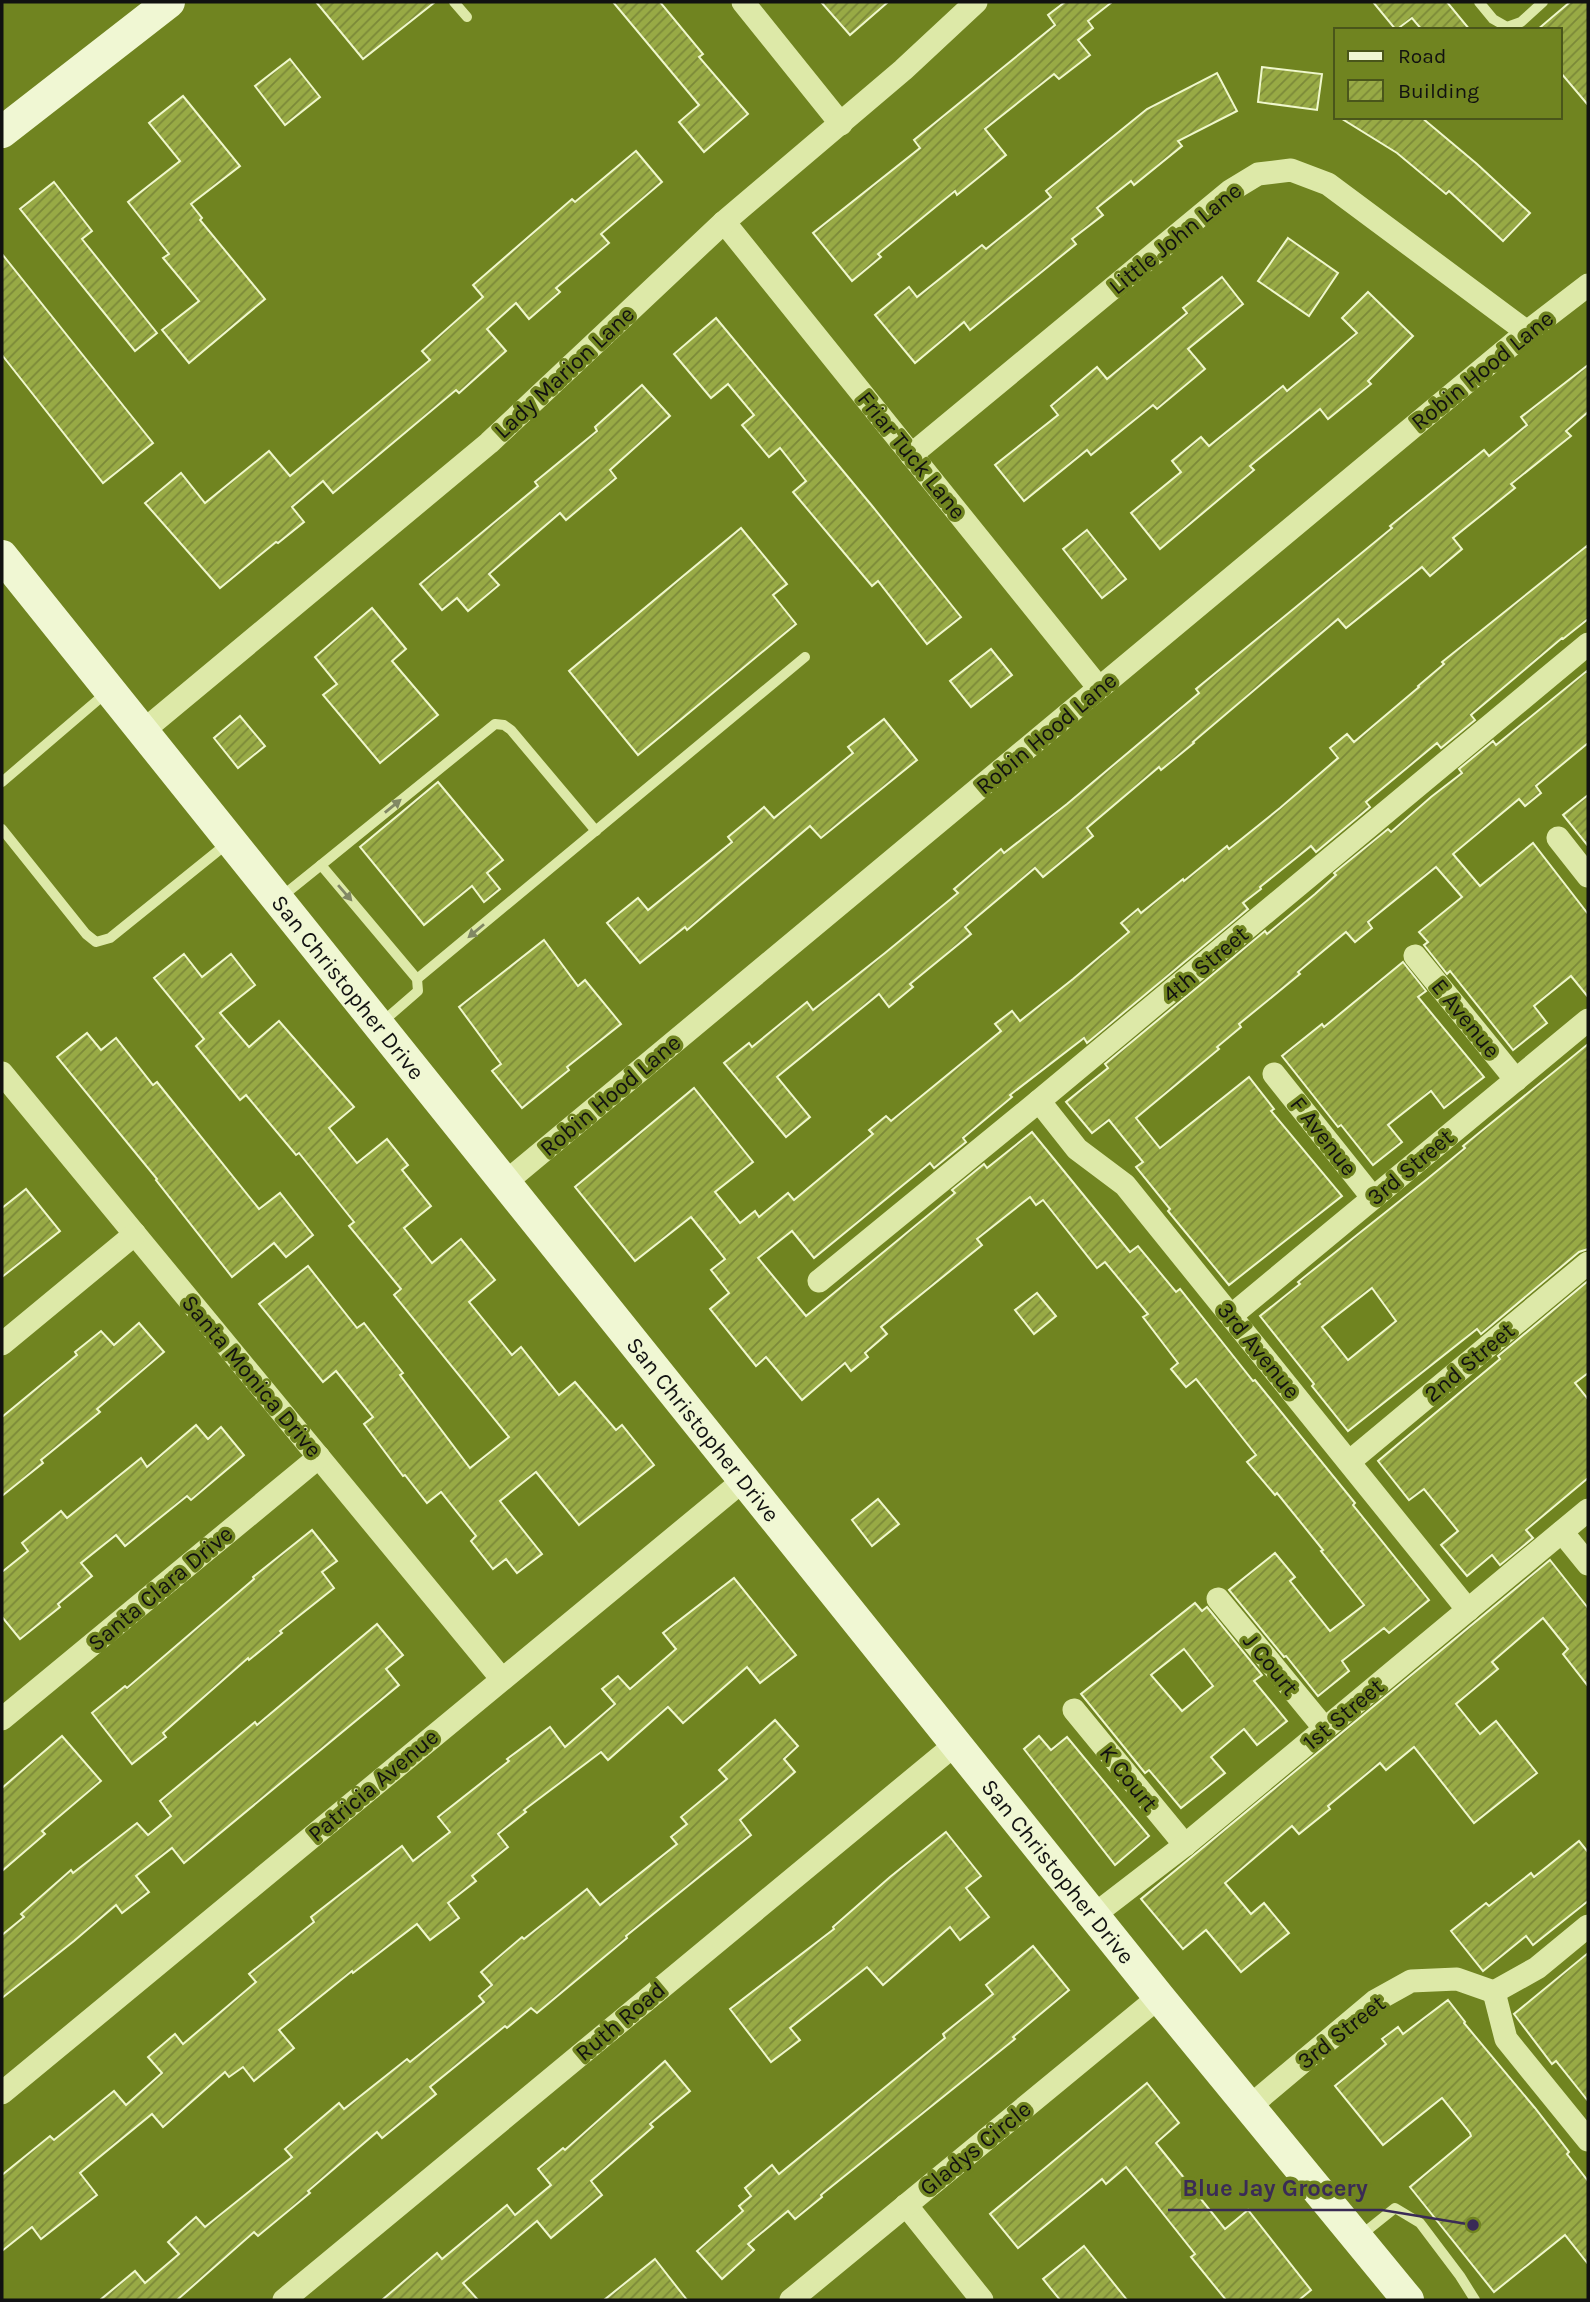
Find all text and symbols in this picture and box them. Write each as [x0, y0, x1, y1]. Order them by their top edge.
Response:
legend [1334, 28, 1562, 119]
text: Road [1398, 44, 1446, 68]
text: Building [1398, 79, 1479, 103]
street label: Little John Lane [1104, 177, 1247, 300]
street label: Lady Marion Lane [489, 301, 640, 444]
street label: Robin Hood Lane [1406, 305, 1559, 436]
street label: Friar Tuck Lane [852, 386, 971, 525]
street label: Robin Hood Lane [971, 667, 1122, 800]
one-way arrow [383, 799, 401, 814]
one-way arrow [337, 884, 353, 902]
street label: San Christopher Drive [266, 890, 430, 1085]
street label: 4th Street [1157, 920, 1254, 1008]
one-way arrow [467, 923, 484, 938]
street label: E Avenue [1426, 973, 1506, 1063]
street label: Robin Hood Lane [535, 1029, 686, 1162]
street label: F Avenue [1284, 1091, 1363, 1181]
street label: 3rd Street [1362, 1123, 1459, 1211]
street label: Santa Monica Drive [176, 1290, 327, 1463]
street label: 3rd Avenue [1211, 1296, 1306, 1404]
street label: 2nd Street [1419, 1317, 1520, 1408]
street label: San Christopher Drive [621, 1332, 785, 1527]
street label: Santa Clara Drive [82, 1520, 238, 1657]
street label: J Court [1237, 1628, 1304, 1701]
street label: 1st Street [1298, 1673, 1389, 1756]
street label: Patricia Avenue [303, 1723, 444, 1848]
street label: K Court [1094, 1740, 1164, 1817]
street label: San Christopher Drive [976, 1774, 1140, 1970]
street label: Ruth Road [570, 1976, 671, 2067]
street label: 3rd Street [1292, 1989, 1391, 2075]
street label: Gladys Circle [914, 2095, 1036, 2201]
callout: Blue Jay Grocery [1168, 2165, 1382, 2210]
text: Blue Jay Grocery [1182, 2174, 1368, 2202]

